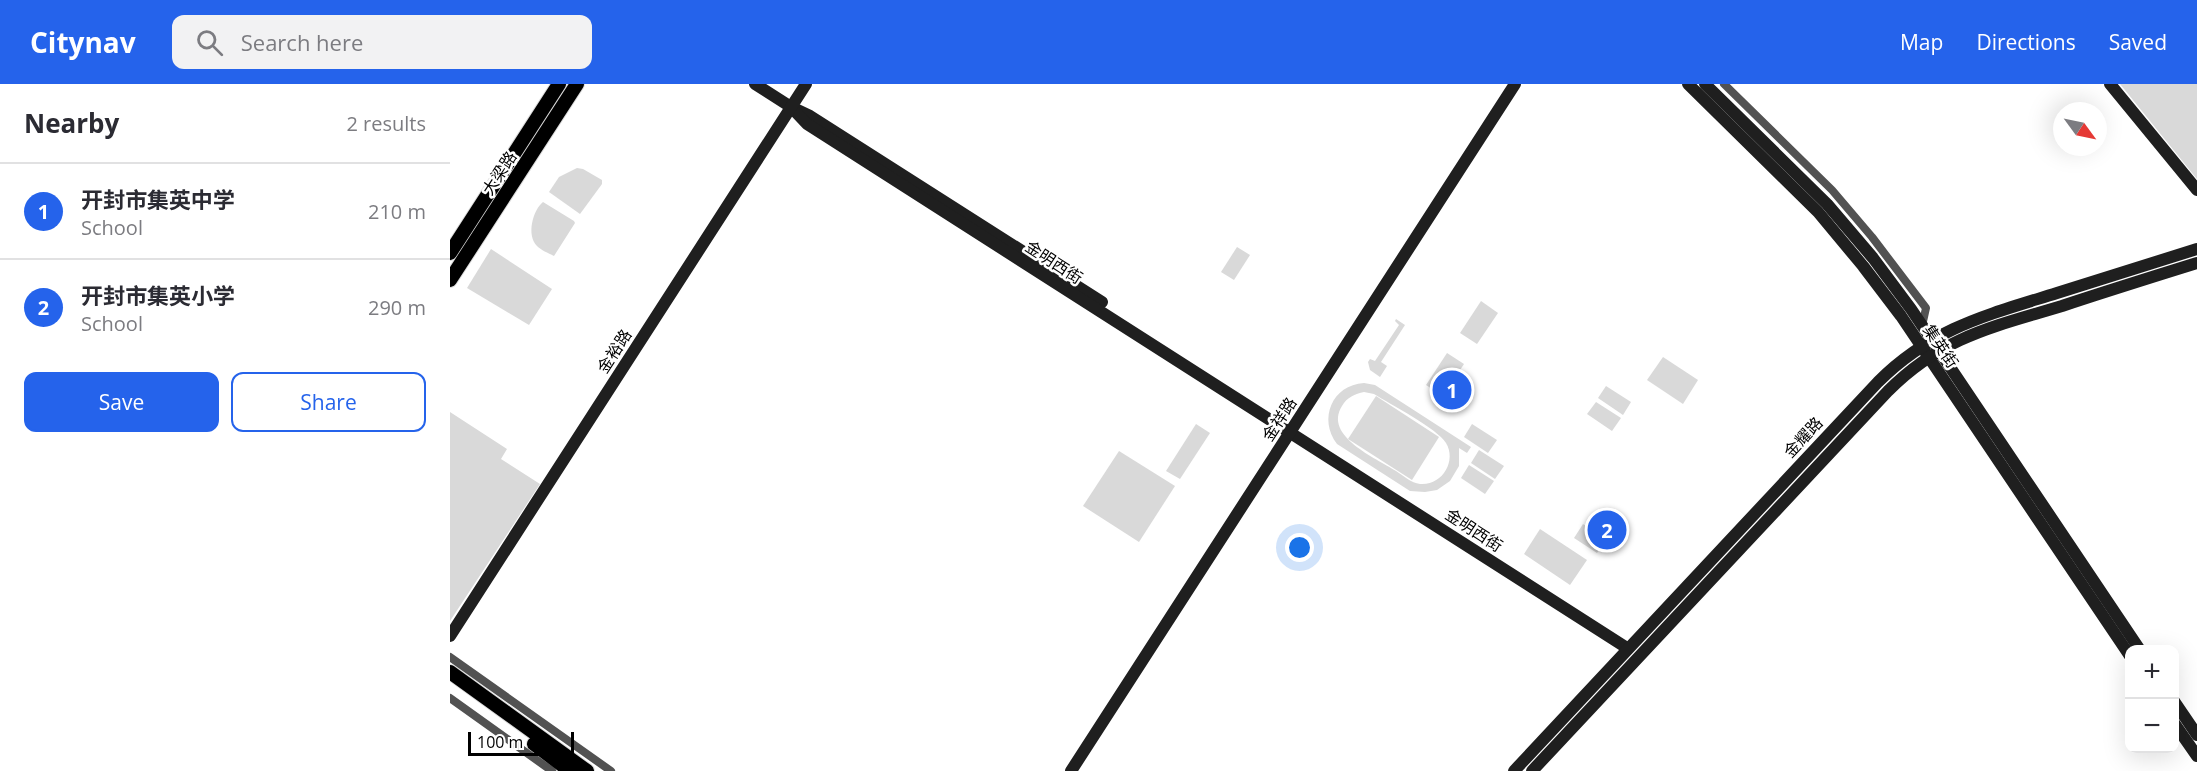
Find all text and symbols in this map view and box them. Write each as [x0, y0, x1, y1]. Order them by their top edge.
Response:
search box [172, 15, 592, 69]
text: Citynav [30, 23, 136, 61]
icon: search [193, 26, 226, 59]
text: Search here [241, 27, 363, 57]
text: Map [1900, 28, 1943, 56]
text: Directions [1976, 28, 2076, 56]
text: Saved [2109, 28, 2167, 56]
north arrow [2053, 102, 2107, 156]
text: Nearby [24, 105, 119, 141]
text: 2 results [346, 110, 426, 137]
street label: 大梁路 [477, 147, 521, 199]
text: 开封市集英中学 [81, 184, 235, 214]
text: 1 [38, 198, 49, 225]
text: 210 m [368, 198, 426, 225]
text: School [81, 214, 143, 241]
street label: 金明西街 [1021, 235, 1087, 289]
text: 开封市集英小学 [81, 280, 235, 310]
text: 2 [38, 294, 49, 321]
text: 290 m [368, 294, 426, 321]
text: School [81, 310, 143, 337]
street label: 集英街 [1918, 320, 1964, 372]
street label: 金裕路 [592, 325, 636, 377]
pin: 1 [1432, 368, 1472, 412]
button: Save [24, 372, 219, 432]
button: Share [231, 372, 426, 432]
street label: 金祥路 [1257, 393, 1301, 445]
street label: 金耀路 [1779, 412, 1827, 462]
street label: 金明西街 [1441, 503, 1507, 557]
pin: 2 [1588, 508, 1626, 552]
your location [1285, 533, 1314, 562]
map controls [2125, 645, 2179, 753]
button: + [2125, 645, 2179, 699]
button: − [2125, 699, 2179, 753]
scale bar [468, 729, 574, 756]
text: 100 m [477, 731, 523, 753]

